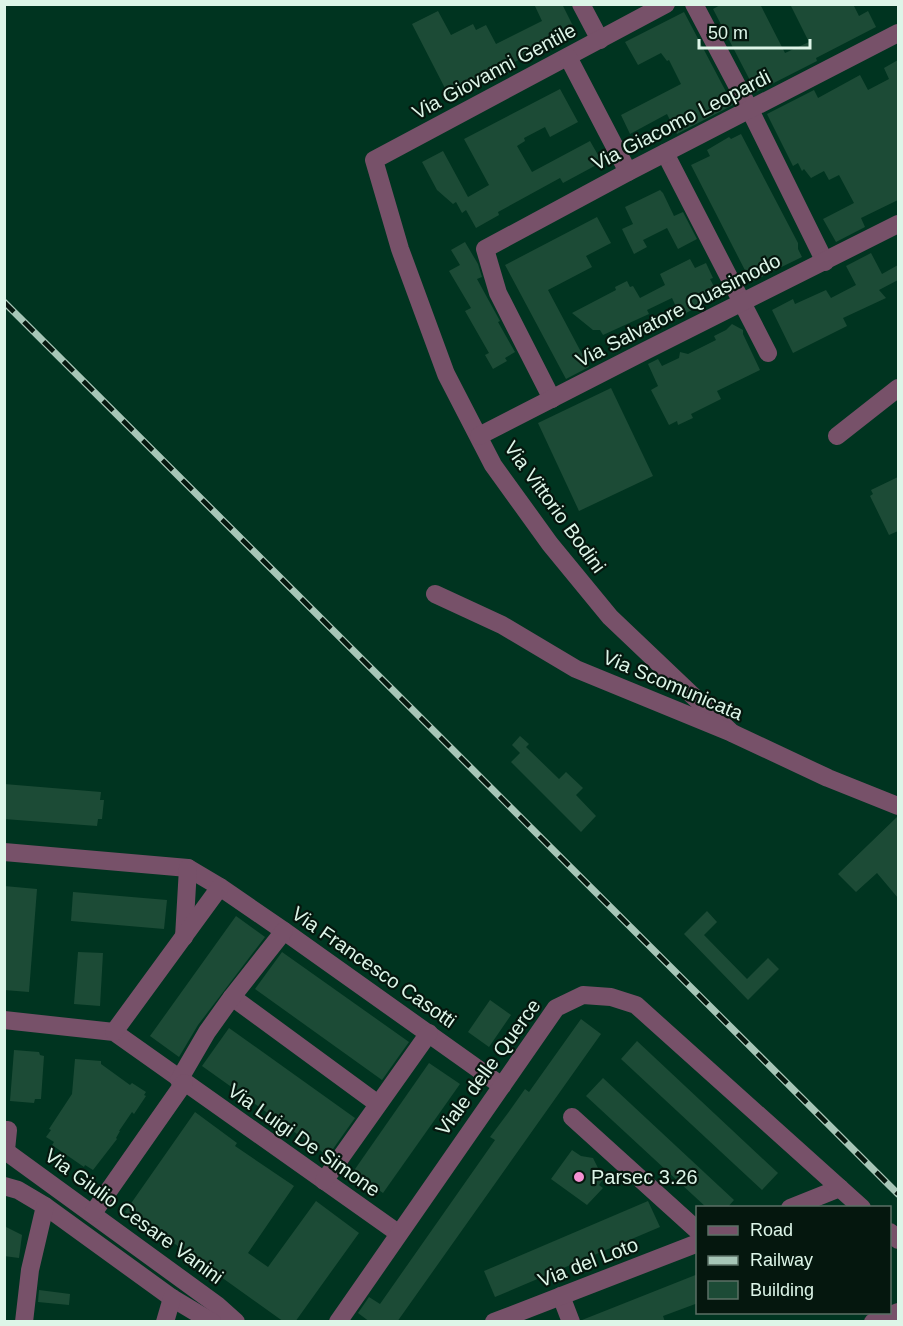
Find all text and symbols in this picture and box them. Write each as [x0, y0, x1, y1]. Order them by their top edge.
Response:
scale bar [699, 12, 810, 50]
street label: Via Giovanni Gentile [409, 19, 579, 123]
text: 50 m [708, 23, 748, 43]
street label: Via Giacomo Leopardi [588, 65, 774, 175]
street label: Via Salvatore Quasimodo [572, 249, 784, 371]
street label: Via Vittorio Bodini [500, 437, 610, 577]
street label: Via Scomunicata [600, 646, 747, 725]
street label: Via Francesco Casotti [288, 902, 460, 1032]
street label: Viale delle Querce [431, 995, 545, 1139]
street label: Via Luigi De Simone [224, 1079, 384, 1201]
street label: Via Giulio Cesare Vanini [41, 1144, 227, 1288]
place label: Parsec 3.26 [591, 1166, 698, 1188]
marker: Parsec 3.26 [572, 1170, 586, 1184]
legend [696, 1206, 891, 1314]
text: Road [750, 1220, 793, 1240]
street label: Via del Loto [535, 1233, 641, 1291]
text: Railway [750, 1250, 813, 1270]
text: Building [750, 1280, 814, 1300]

